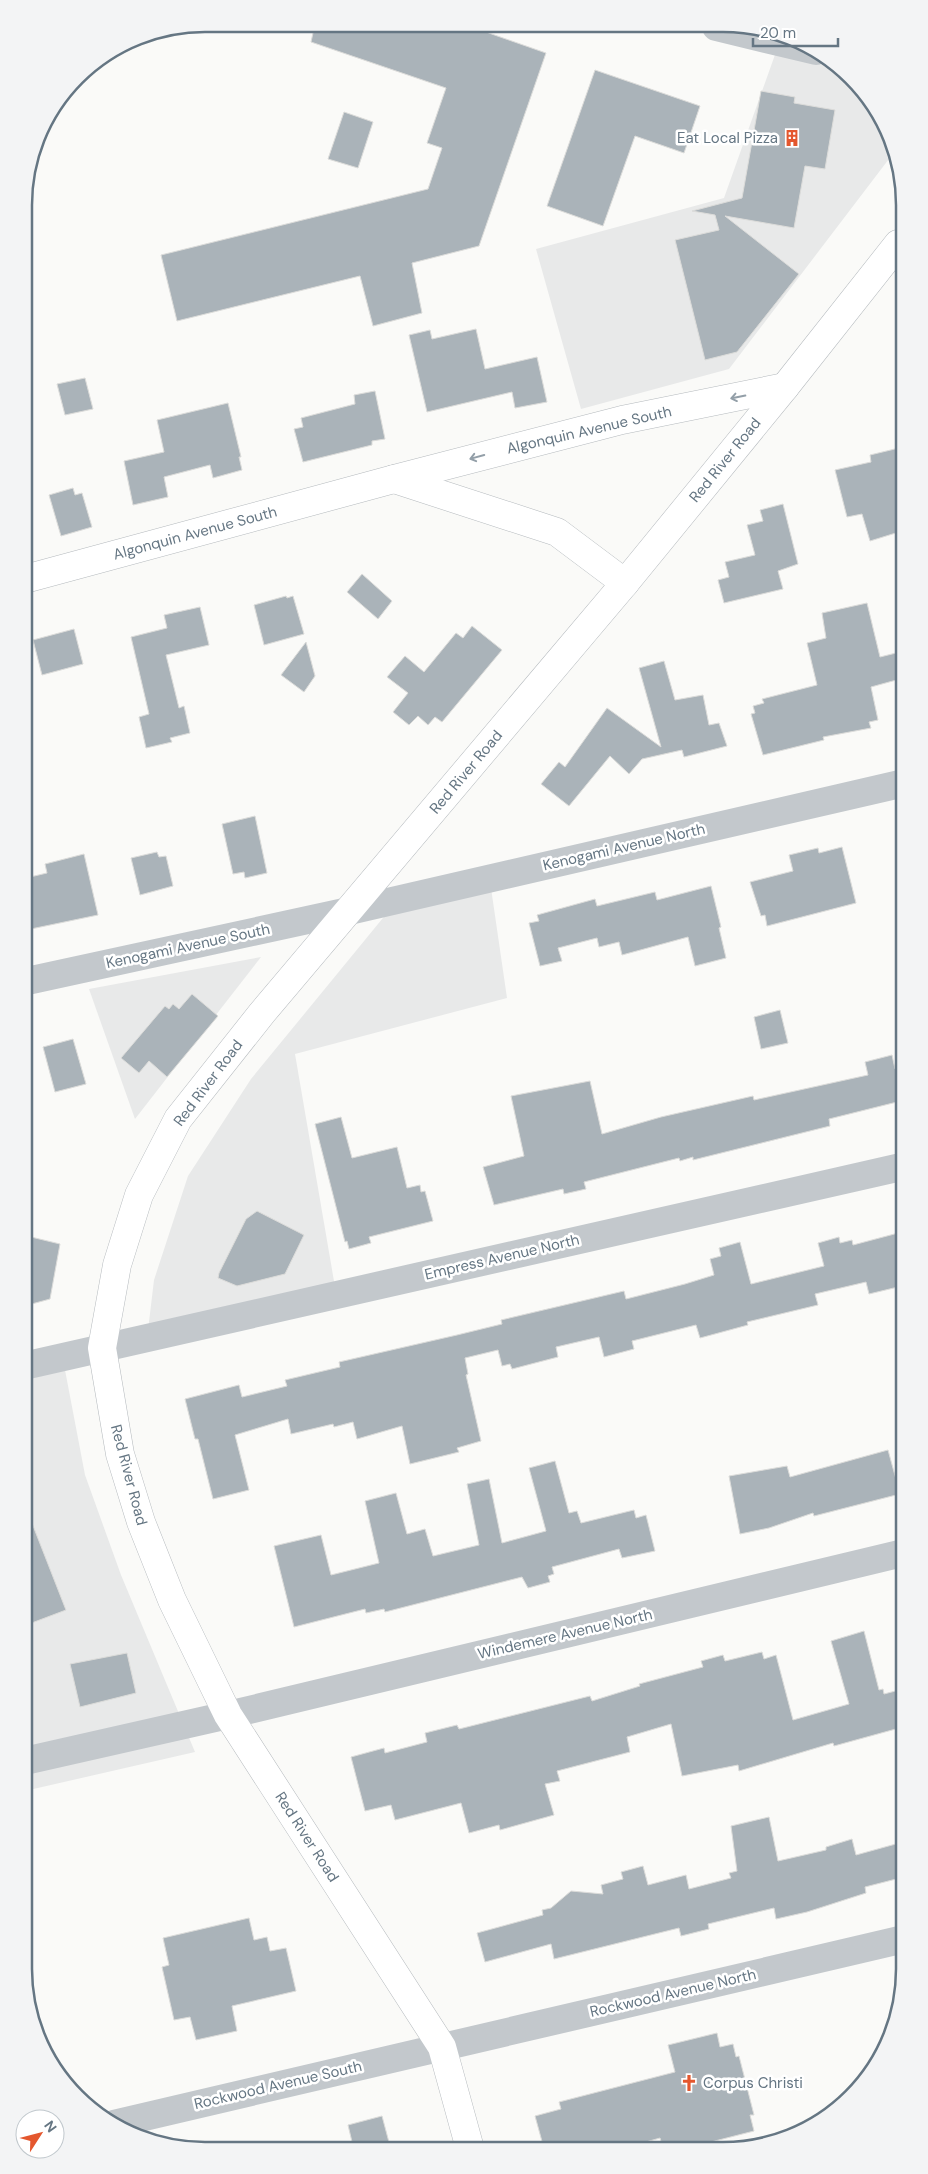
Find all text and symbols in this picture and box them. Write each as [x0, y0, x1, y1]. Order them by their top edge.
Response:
scale bar [753, 15, 838, 47]
text: 20 m [760, 23, 796, 43]
place label: Eat Local Pizza [677, 128, 778, 148]
building icon: Eat Local Pizza [782, 128, 802, 148]
one-way arrow [730, 392, 746, 402]
street label: Algonquin Avenue South [505, 401, 673, 459]
street label: Red River Road [685, 414, 765, 506]
one-way arrow [470, 453, 486, 462]
street label: Algonquin Avenue South [111, 502, 279, 564]
street label: Red River Road [425, 726, 507, 818]
street label: Kenogami Avenue North [541, 819, 707, 875]
street label: Kenogami Avenue South [104, 919, 272, 973]
street label: Red River Road [169, 1036, 247, 1130]
street label: Empress Avenue North [423, 1229, 581, 1285]
street label: Red River Road [106, 1422, 152, 1528]
street label: Windemere Avenue North [476, 1604, 654, 1664]
street label: Red River Road [270, 1788, 344, 1886]
street label: Rockwood Avenue North [588, 1964, 758, 2022]
street label: Rockwood Avenue South [192, 2056, 364, 2114]
church icon: Corpus Christi [679, 2073, 699, 2093]
place label: Corpus Christi [703, 2073, 803, 2093]
north arrow [15, 2109, 65, 2159]
text: N [40, 2117, 61, 2136]

